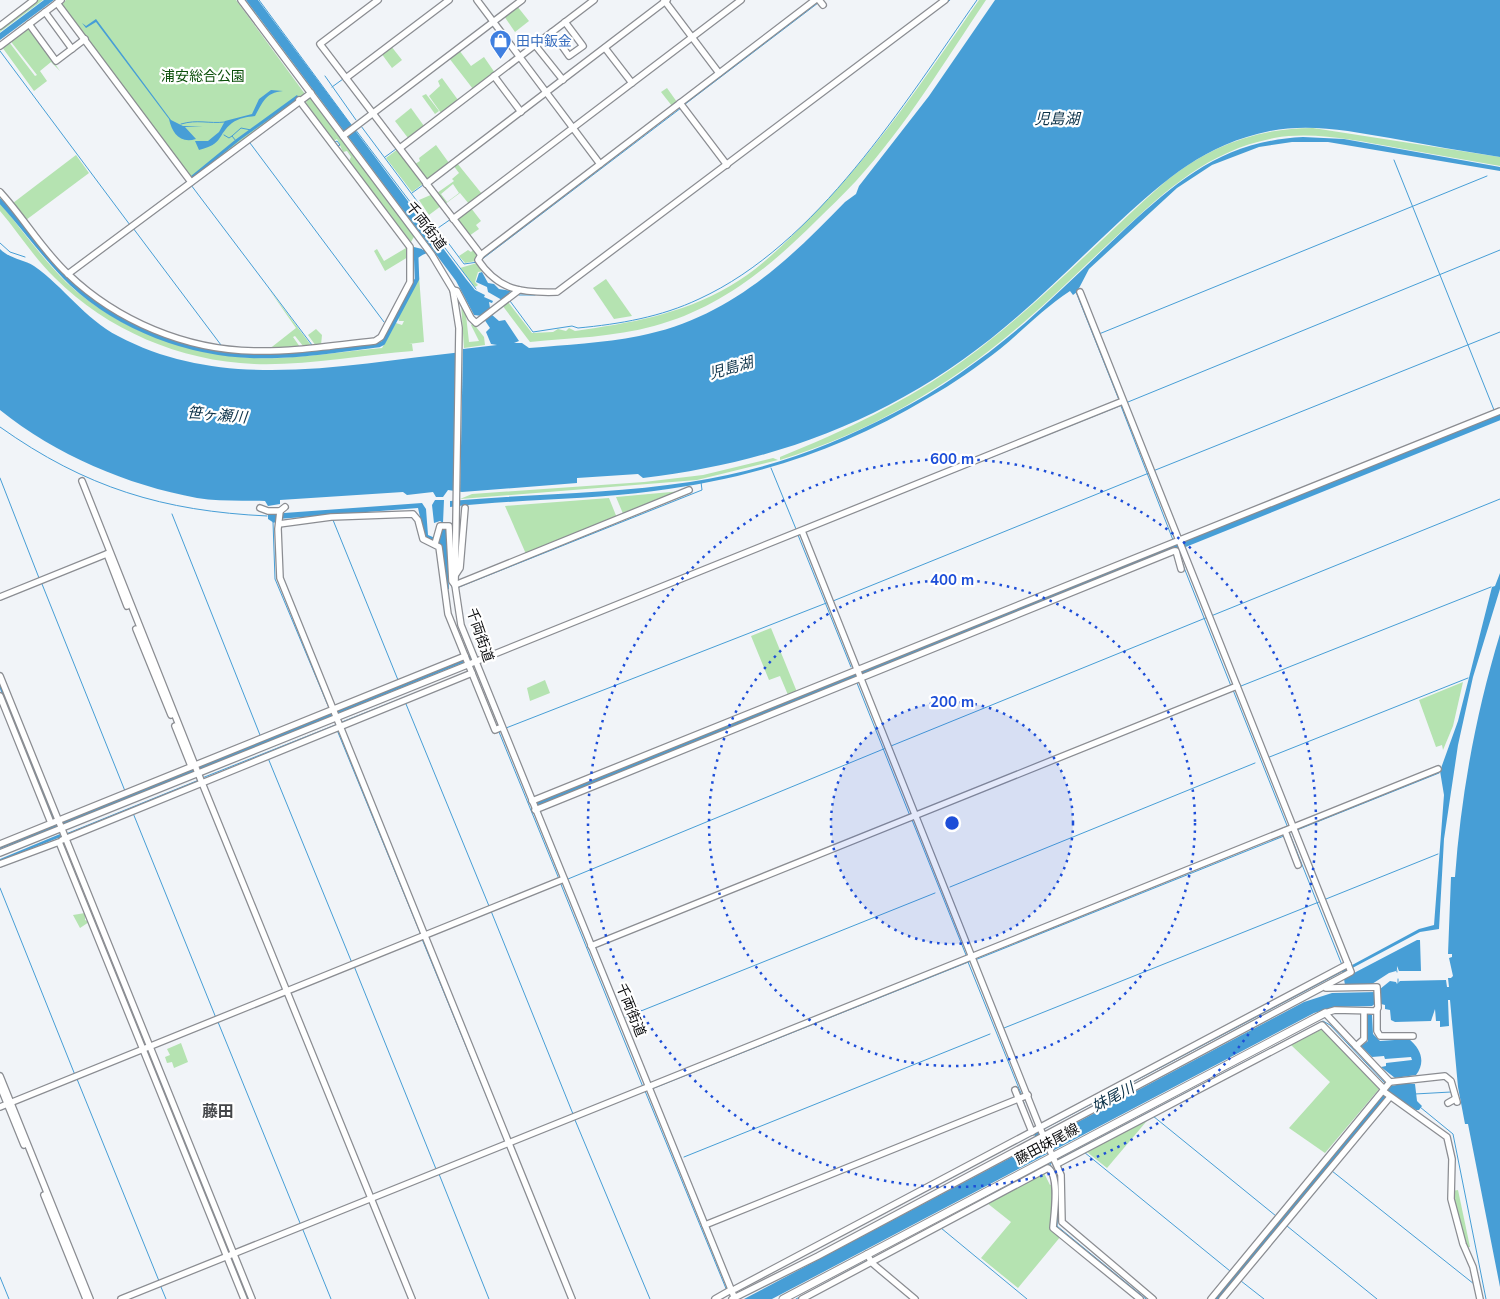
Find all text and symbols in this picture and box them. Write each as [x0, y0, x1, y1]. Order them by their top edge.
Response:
shop icon: 田中鈑金 [488, 29, 512, 60]
place label: 田中鈑金 [516, 32, 572, 51]
park label: 浦安総合公園 [161, 67, 245, 86]
water label: 児島湖 [1034, 109, 1081, 129]
street label: 千両街道 [402, 198, 450, 254]
water label: 児島湖 [707, 352, 757, 384]
water label: 笹ヶ瀬川 [186, 402, 250, 428]
text: 600 m [930, 449, 974, 469]
text: 400 m [930, 570, 974, 590]
street label: 千両街道 [462, 605, 498, 665]
text: 200 m [930, 692, 974, 712]
centre of rings [943, 814, 961, 832]
street label: 千両街道 [612, 980, 650, 1040]
water label: 妹尾川 [1088, 1077, 1139, 1116]
district label: 藤田 [202, 1101, 234, 1123]
street label: 藤田妹尾線 [1012, 1119, 1082, 1169]

